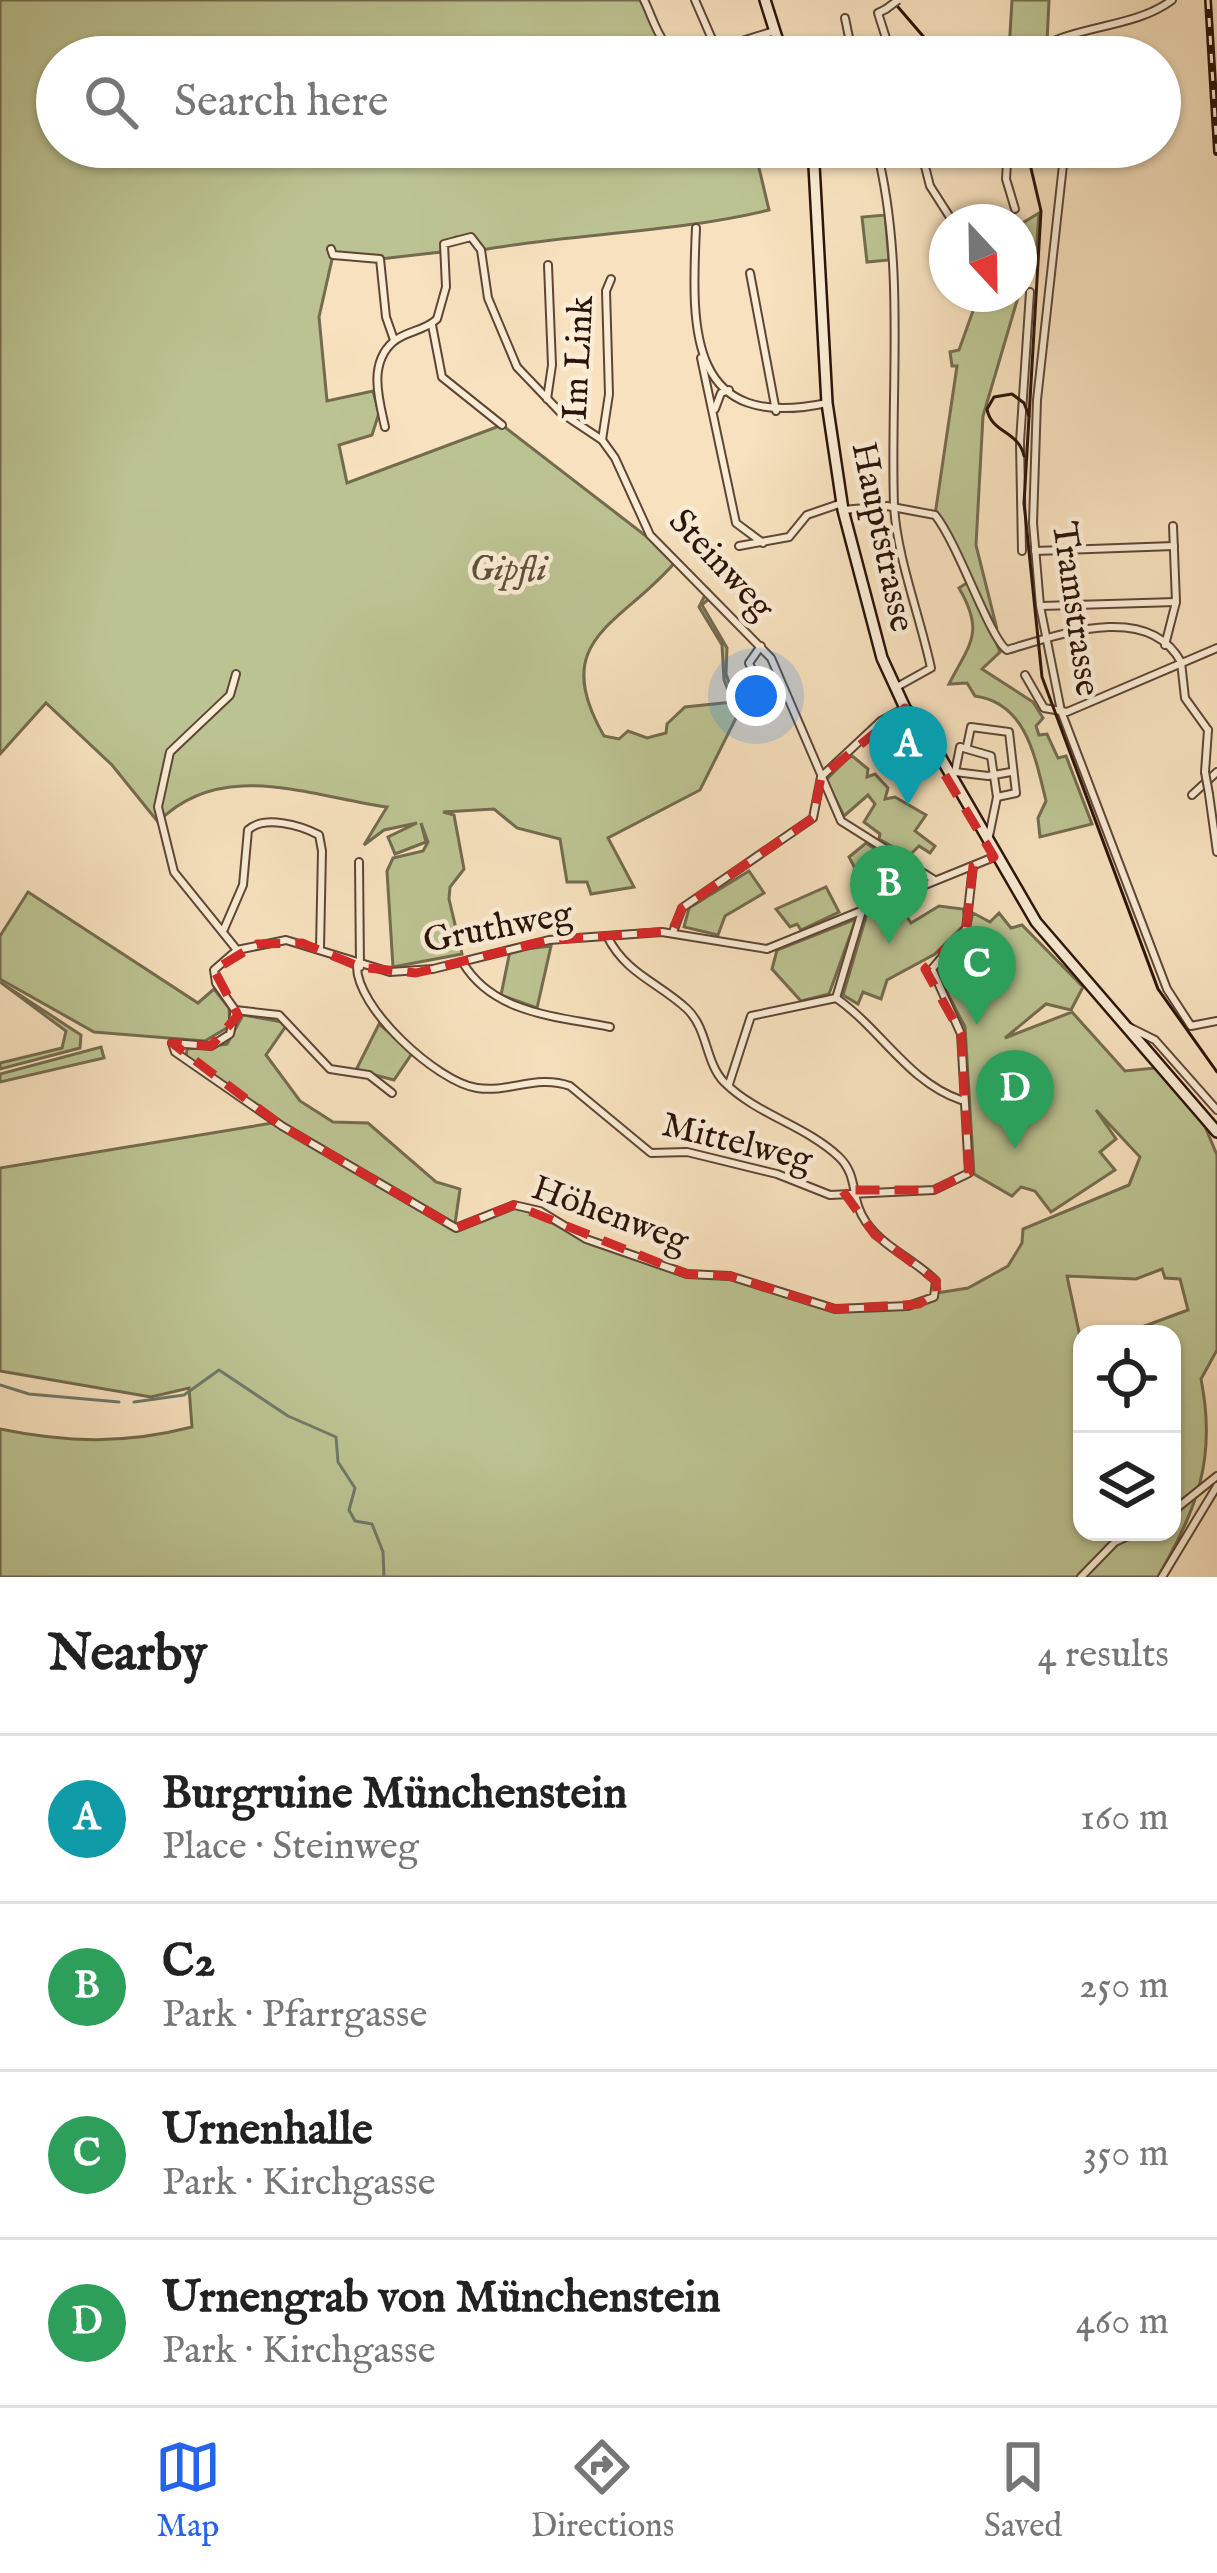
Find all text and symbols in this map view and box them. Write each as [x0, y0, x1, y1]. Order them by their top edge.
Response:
search box [36, 36, 1181, 168]
icon: search [78, 69, 144, 135]
text: Search here [174, 74, 388, 131]
north arrow [929, 204, 1037, 312]
street label: Im Link [553, 294, 605, 422]
street label: Hauptstrasse [839, 438, 925, 636]
street label: Steinweg [658, 500, 784, 631]
street label: Tramstrasse [1040, 519, 1110, 699]
park label: Gipfli [469, 547, 550, 593]
your location [726, 666, 786, 726]
pin: A [869, 706, 947, 805]
pin: B [850, 845, 928, 944]
street label: Gruthweg [419, 891, 577, 965]
pin: C [938, 926, 1016, 1025]
pin: D [976, 1050, 1054, 1149]
street label: Mittelweg [657, 1102, 817, 1184]
street label: Höhenweg [525, 1165, 695, 1265]
map controls [1073, 1325, 1181, 1541]
button: locate [1073, 1325, 1181, 1433]
button: layers [1073, 1433, 1181, 1541]
text: Nearby [48, 1623, 207, 1688]
text: 4 results [1037, 1631, 1169, 1680]
text: Burgruine Münchenstein [162, 1766, 627, 1823]
text: A [74, 1794, 100, 1843]
text: 160 m [1080, 1794, 1169, 1843]
text: Place · Steinweg [162, 1823, 419, 1872]
text: C2 [162, 1934, 215, 1991]
text: B [74, 1962, 100, 2011]
text: 250 m [1079, 1962, 1169, 2011]
text: Park · Pfarrgasse [162, 1991, 427, 2040]
text: Urnenhalle [162, 2102, 373, 2159]
text: C [73, 2130, 101, 2179]
text: 350 m [1083, 2130, 1169, 2179]
text: Park · Kirchgasse [162, 2159, 436, 2208]
text: Urnengrab von Münchenstein [162, 2270, 721, 2327]
text: D [71, 2298, 103, 2347]
text: 460 m [1076, 2298, 1169, 2347]
text: Park · Kirchgasse [162, 2327, 436, 2376]
tab: Map [155, 2434, 221, 2548]
tab: Directions [531, 2434, 674, 2548]
tab: Saved [984, 2434, 1062, 2548]

